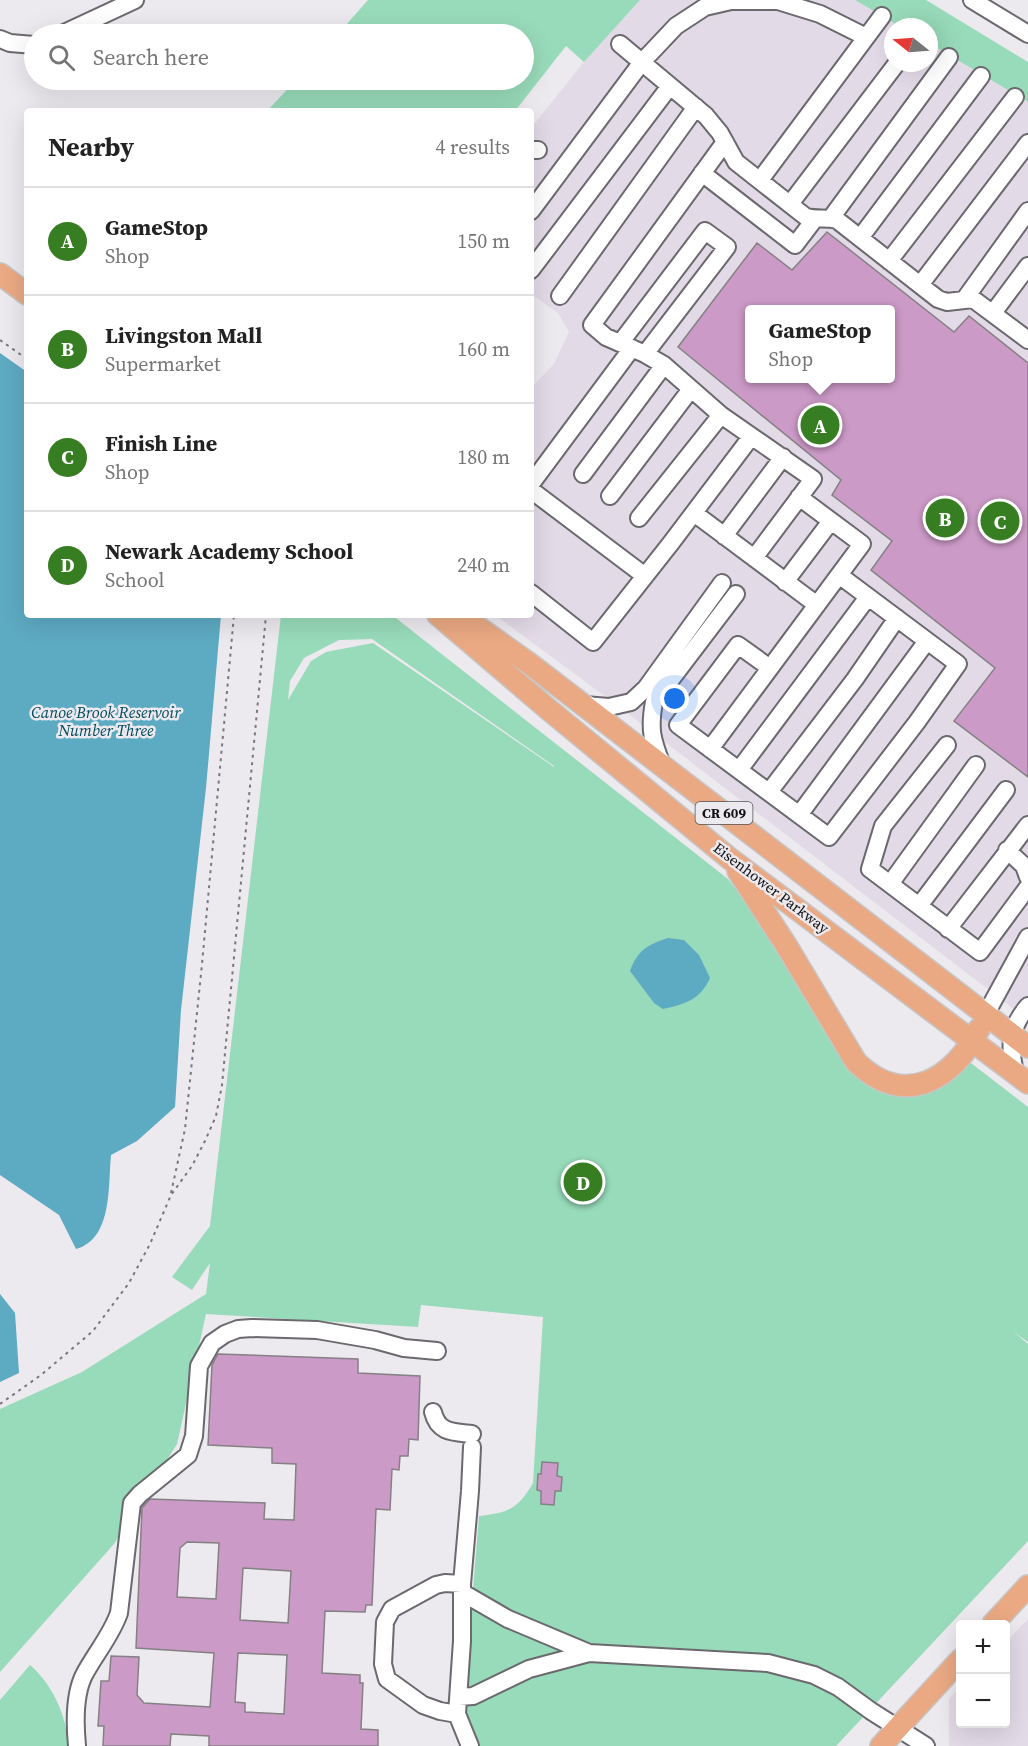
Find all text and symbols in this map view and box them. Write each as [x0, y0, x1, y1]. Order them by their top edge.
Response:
north arrow [884, 18, 938, 72]
search box [24, 24, 534, 90]
icon: search [45, 41, 78, 74]
text: Search here [93, 42, 209, 72]
text: Nearby [48, 129, 134, 165]
text: 4 results [435, 133, 510, 161]
text: GameStop [105, 212, 208, 242]
text: A [61, 227, 74, 255]
text: 150 m [457, 227, 510, 255]
text: Shop [105, 242, 150, 270]
popup [745, 305, 895, 383]
text: GameStop [769, 315, 871, 345]
text: Livingston Mall [105, 320, 262, 350]
text: B [61, 335, 74, 363]
text: 160 m [457, 335, 510, 363]
text: Shop [769, 345, 813, 373]
text: Supermarket [105, 350, 220, 378]
pin: A [800, 402, 840, 448]
text: Finish Line [105, 428, 217, 458]
text: C [61, 443, 74, 471]
text: 180 m [457, 443, 510, 471]
text: Shop [105, 458, 150, 486]
pin: B [926, 496, 964, 540]
pin: C [980, 498, 1020, 544]
text: Newark Academy School [105, 536, 353, 566]
text: D [60, 551, 75, 579]
text: 240 m [457, 551, 510, 579]
text: School [105, 566, 165, 594]
your location [660, 684, 689, 713]
water label: Canoe Brook Reservoir Number Three [31, 701, 181, 741]
road number: CR 609 [696, 802, 752, 824]
street label: Eisenhower Parkway [709, 837, 834, 938]
pin: D [564, 1160, 602, 1204]
map controls [956, 1620, 1010, 1728]
button: + [956, 1620, 1010, 1674]
button: − [956, 1674, 1010, 1728]

